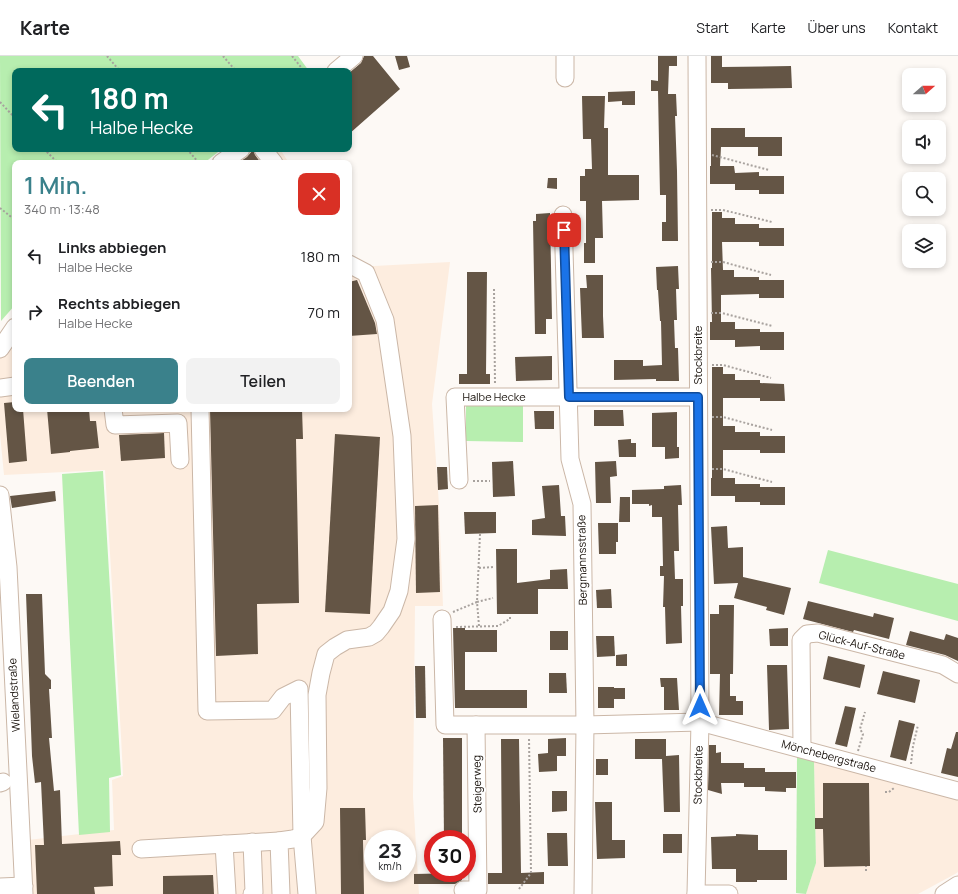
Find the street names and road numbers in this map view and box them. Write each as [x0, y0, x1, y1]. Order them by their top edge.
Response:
street label: Stockbreite [690, 325, 705, 385]
street label: Halbe Hecke [462, 389, 526, 404]
street label: Bergmannsstraße [573, 514, 590, 606]
street label: Glück-Auf-Straße [817, 627, 907, 663]
street label: Wielandstraße [4, 657, 23, 732]
street label: Mönchebergstraße [780, 736, 879, 776]
street label: Stockbreite [689, 745, 706, 805]
street label: Steigerweg [468, 755, 485, 813]

